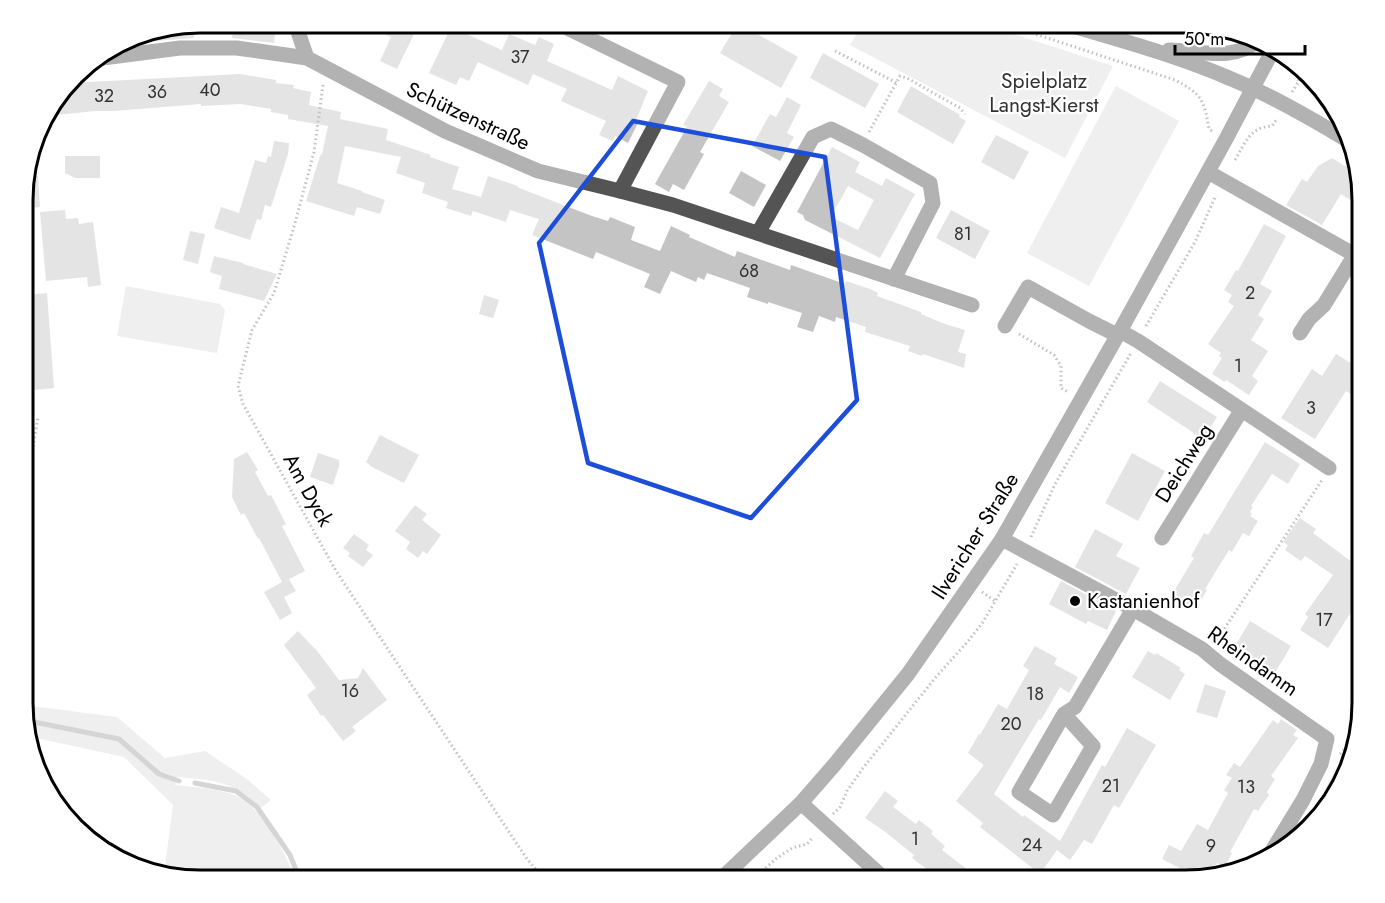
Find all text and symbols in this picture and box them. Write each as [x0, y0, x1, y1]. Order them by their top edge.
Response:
scale bar [1175, 18, 1306, 56]
text: 50 m [1184, 26, 1224, 52]
house number: 37 [510, 44, 530, 70]
park label: Spielplatz Langst-Kierst [989, 66, 1099, 120]
street label: Schützenstraße [401, 74, 535, 158]
house number: 40 [199, 77, 221, 103]
house number: 36 [147, 79, 167, 105]
house number: 32 [94, 83, 114, 109]
house number: 81 [954, 221, 972, 247]
house number: 68 [739, 258, 759, 284]
house number: 2 [1245, 280, 1255, 306]
house number: 1 [1234, 353, 1242, 379]
house number: 3 [1306, 395, 1316, 421]
street label: Deichweg [1148, 418, 1220, 508]
street label: Am Dyck [276, 448, 341, 533]
street label: Ilvericher Straße [924, 467, 1026, 605]
place label: Kastanienhof [1087, 586, 1200, 616]
marker: Kastanienhof [1068, 594, 1082, 608]
house number: 17 [1315, 607, 1333, 633]
street label: Rheindamm [1201, 619, 1305, 703]
house number: 16 [341, 678, 359, 704]
house number: 18 [1026, 681, 1044, 707]
house number: 20 [1000, 711, 1022, 737]
house number: 21 [1102, 773, 1120, 799]
house number: 13 [1237, 774, 1255, 800]
house number: 1 [911, 826, 919, 852]
house number: 24 [1022, 832, 1042, 858]
house number: 9 [1206, 833, 1216, 859]

